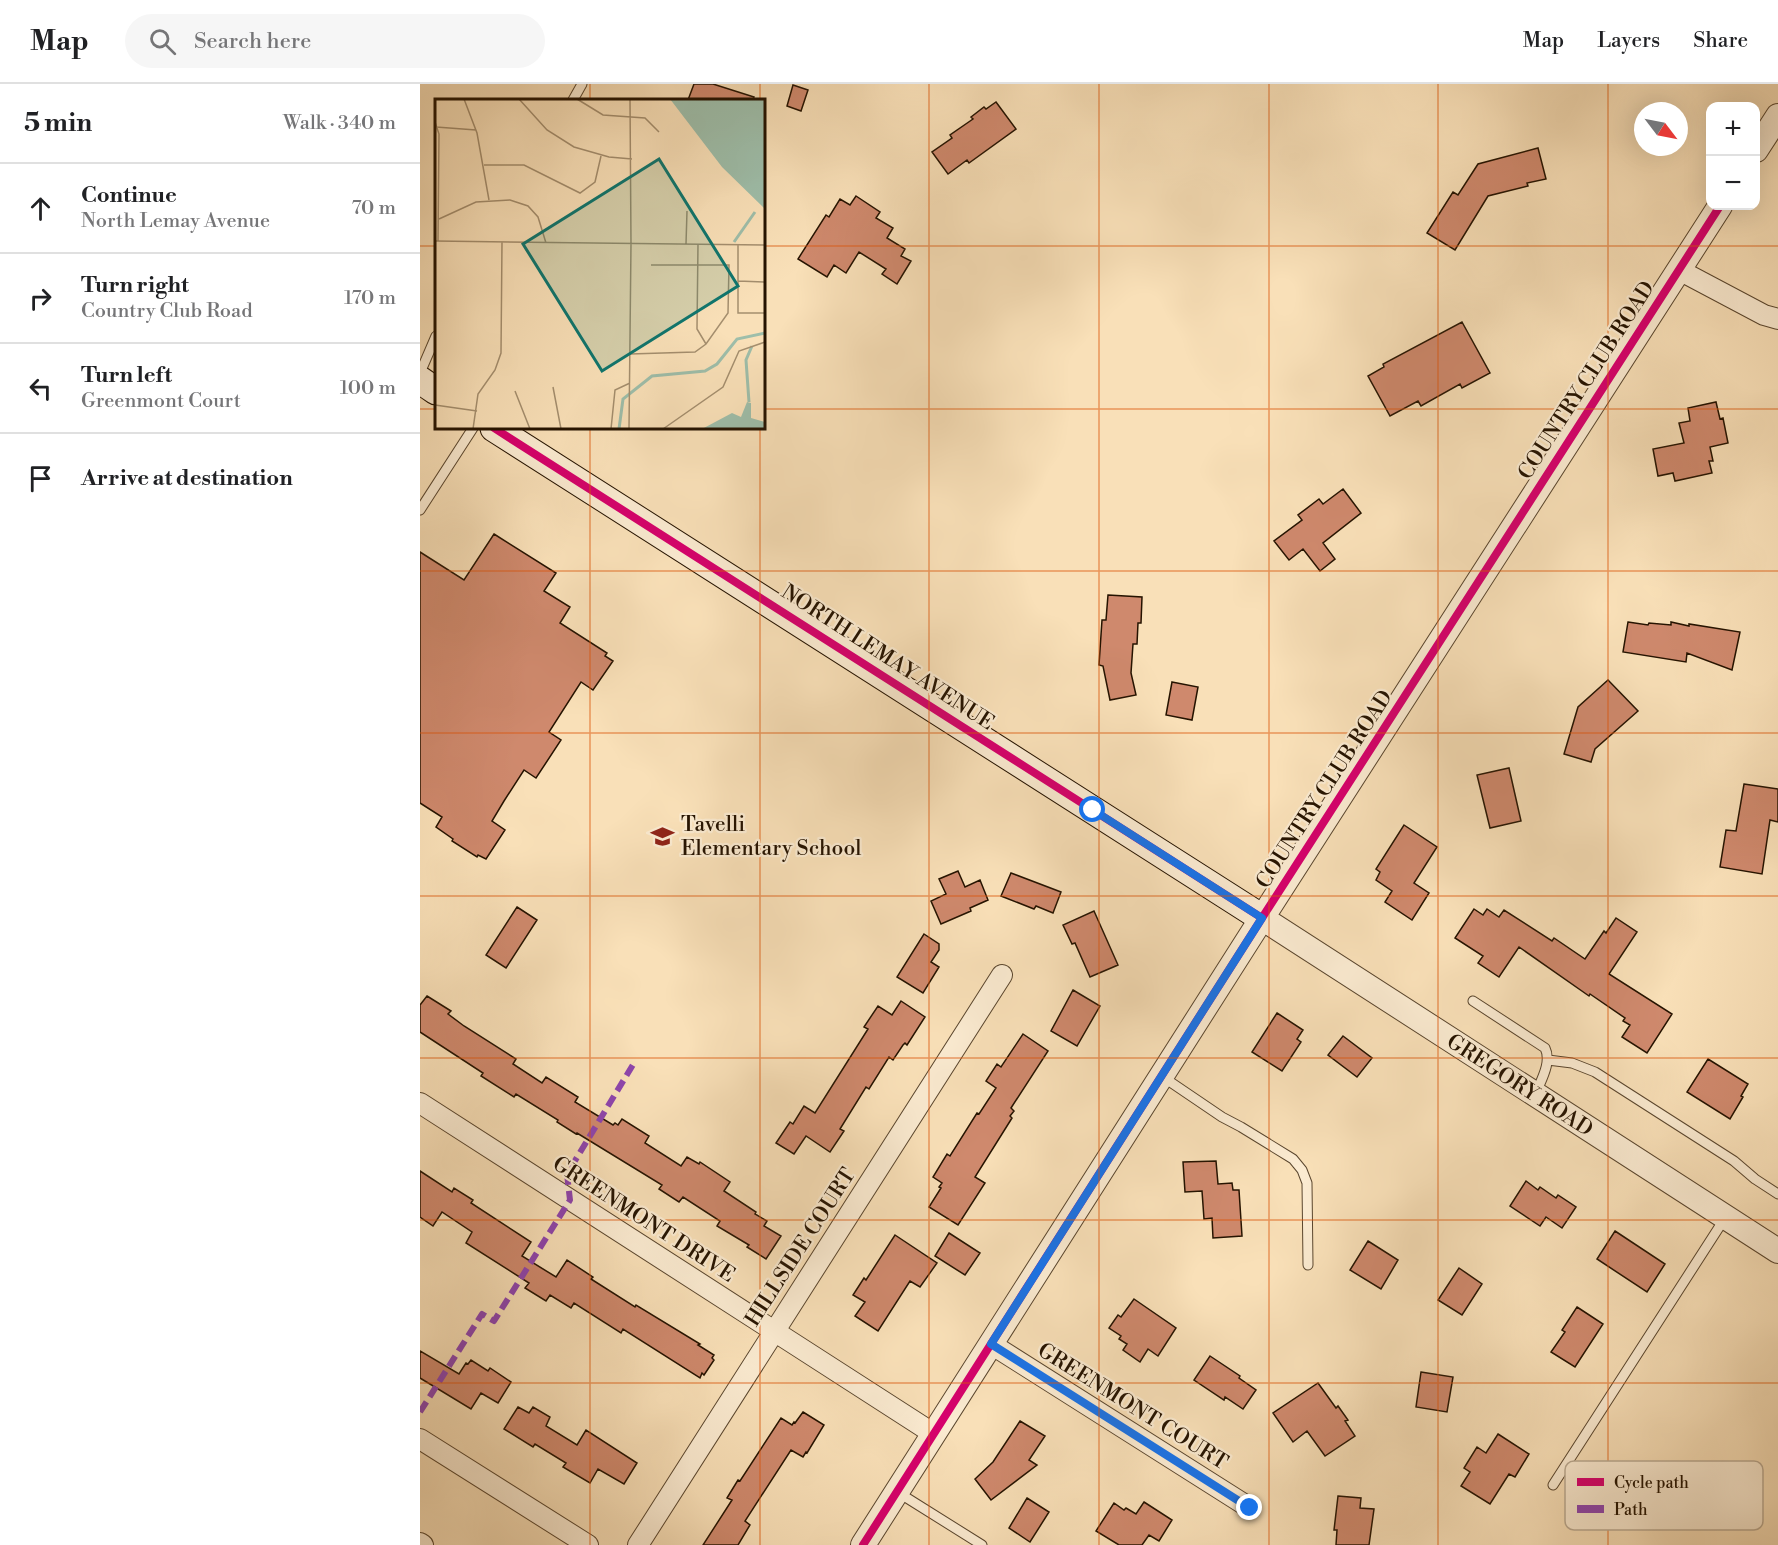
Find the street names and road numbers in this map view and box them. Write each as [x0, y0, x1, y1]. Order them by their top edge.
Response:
street label: COUNTRY CLUB ROAD [1513, 276, 1661, 485]
street label: NORTH LEMAY AVENUE [776, 579, 999, 736]
street label: COUNTRY CLUB ROAD [1251, 685, 1399, 894]
street label: GREGORY ROAD [1442, 1029, 1597, 1143]
street label: GREENMONT DRIVE [547, 1151, 740, 1289]
street label: HILLSIDE COURT [740, 1163, 862, 1331]
street label: GREENMONT COURT [1032, 1338, 1233, 1476]

